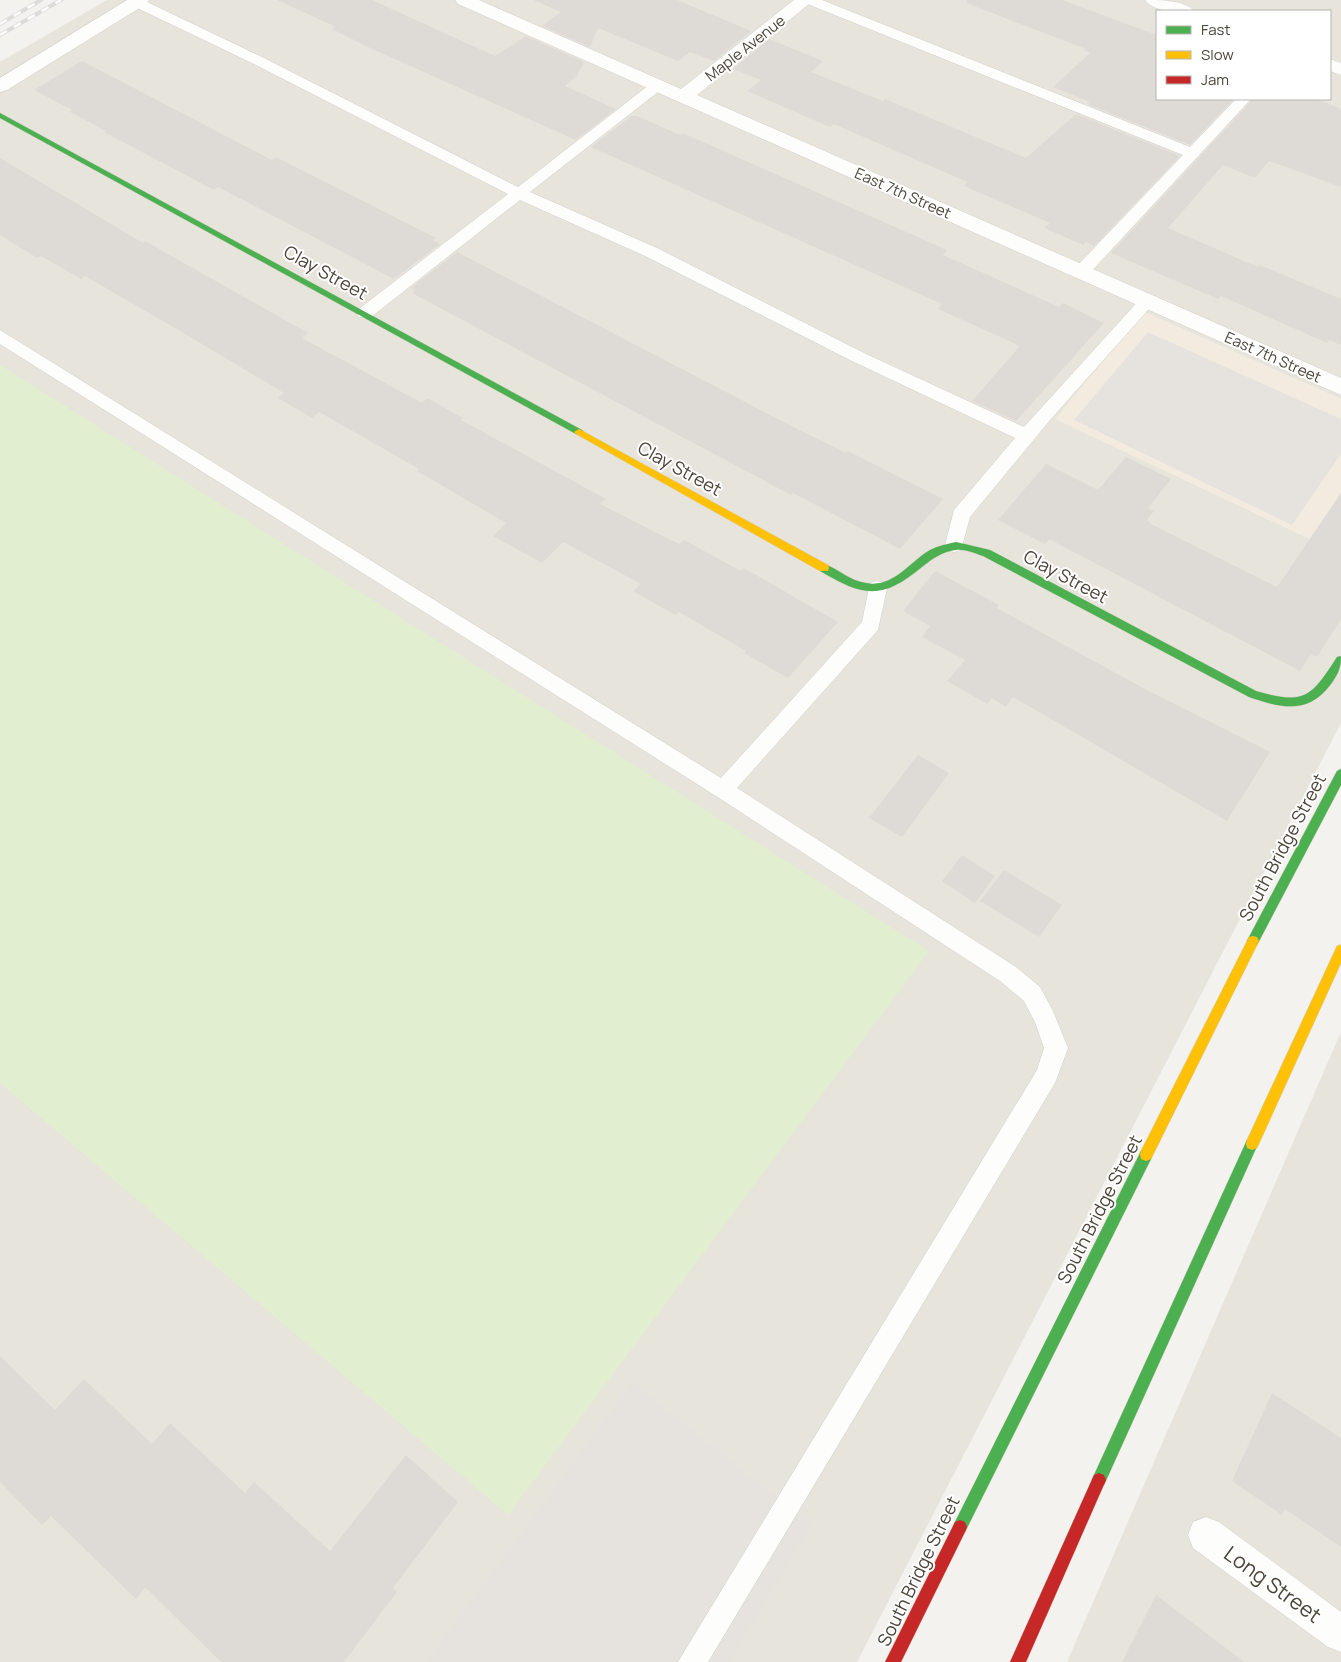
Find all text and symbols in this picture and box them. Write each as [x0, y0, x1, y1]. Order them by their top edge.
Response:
street label: Maple Avenue [701, 10, 790, 86]
legend [1156, 10, 1331, 100]
text: Fast [1201, 19, 1230, 40]
text: Slow [1201, 44, 1234, 65]
text: Jam [1201, 69, 1229, 90]
street label: East 7th Street [852, 162, 954, 224]
street label: Clay Street [280, 239, 372, 305]
street label: East 7th Street [1222, 326, 1324, 388]
street label: Clay Street [634, 435, 726, 501]
street label: Clay Street [1020, 544, 1112, 608]
street label: South Bridge Street [1233, 769, 1331, 925]
street label: South Bridge Street [1051, 1130, 1147, 1288]
street label: South Bridge Street [871, 1492, 965, 1650]
street label: Long Street [1219, 1539, 1327, 1629]

